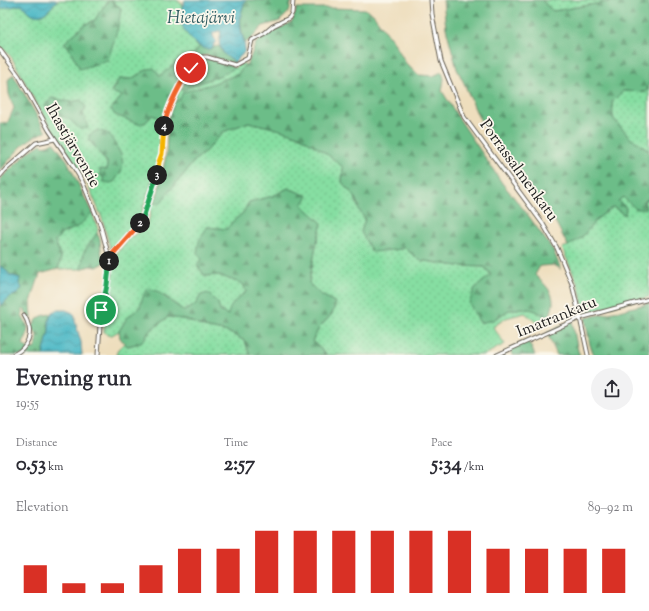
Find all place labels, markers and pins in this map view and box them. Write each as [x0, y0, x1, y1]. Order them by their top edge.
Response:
pin [174, 51, 208, 85]
pin: 4 [154, 116, 174, 136]
pin: 3 [147, 165, 167, 185]
pin: 2 [130, 213, 150, 233]
pin: 1 [99, 251, 119, 271]
pin [84, 293, 118, 327]

